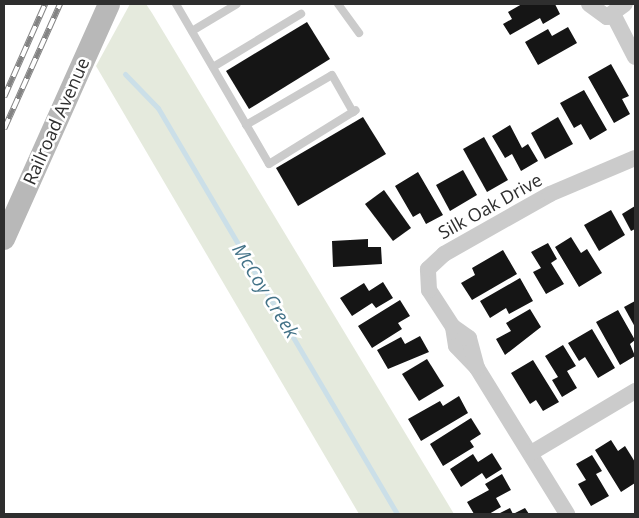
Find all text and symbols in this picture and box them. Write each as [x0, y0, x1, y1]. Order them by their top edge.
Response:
street label: Railroad Avenue [18, 54, 94, 188]
street label: Silk Oak Drive [434, 169, 546, 243]
water label: McCoy Creek [227, 240, 303, 342]

